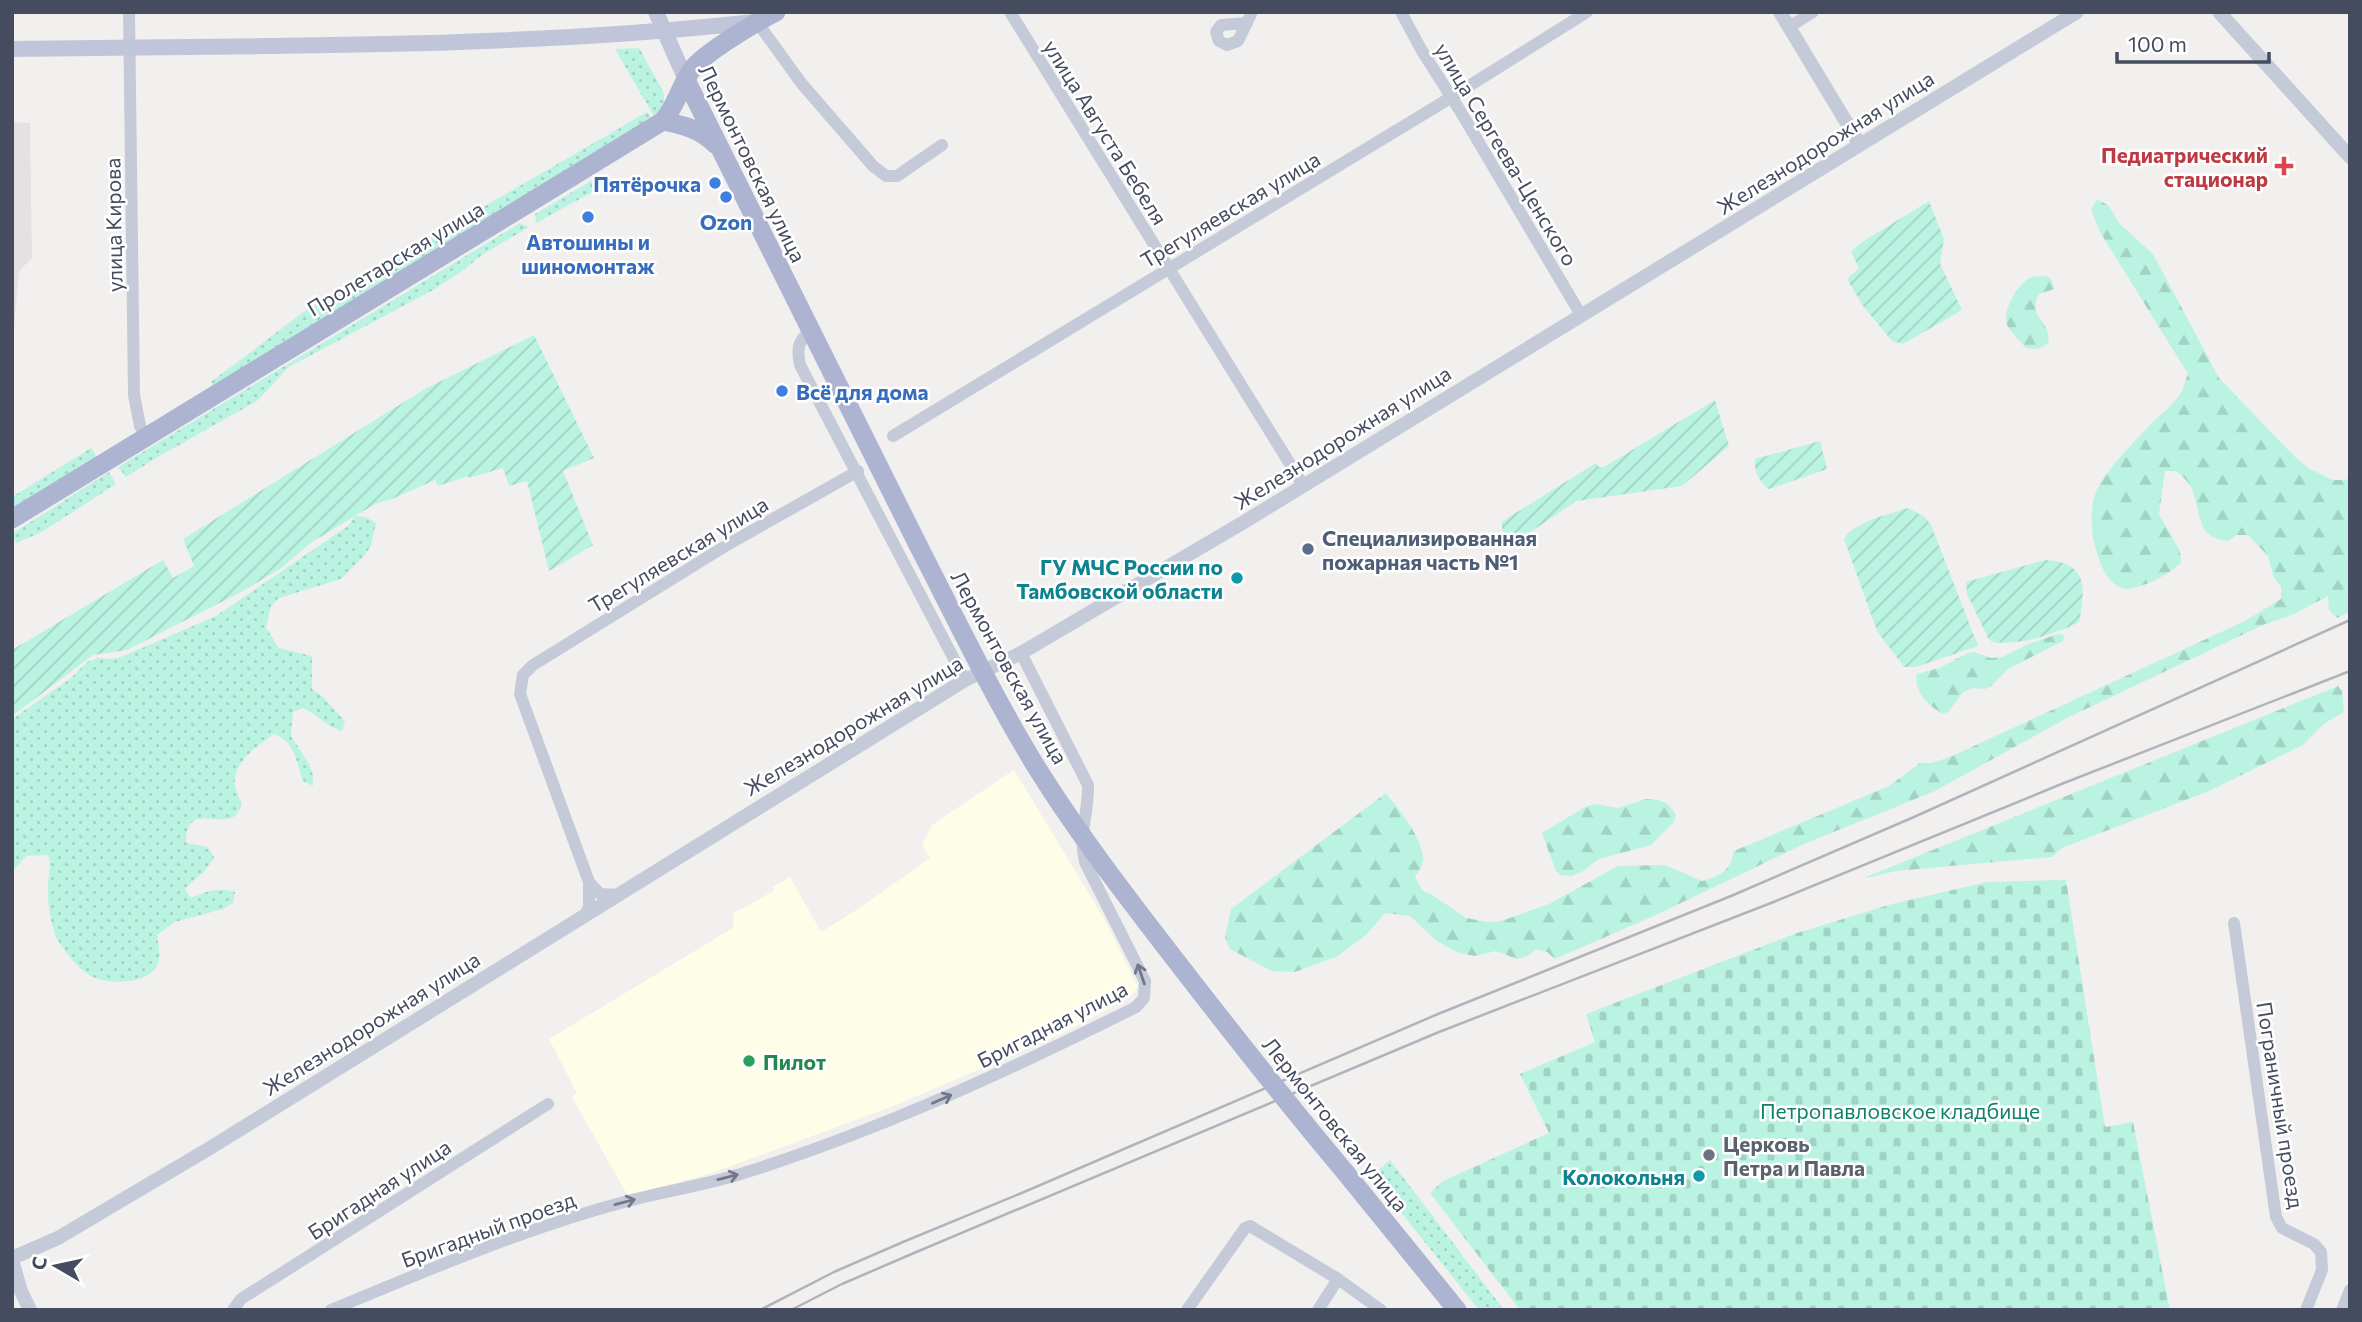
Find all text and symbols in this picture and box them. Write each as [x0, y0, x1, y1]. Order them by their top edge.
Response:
scale bar [2117, 21, 2269, 65]
text: 100 m [2128, 31, 2187, 56]
street label: улица Августа Бебеля [1039, 35, 1173, 229]
street label: улица Сергеева-Ценского [1430, 38, 1584, 270]
street label: Лермонтовская улица [694, 60, 812, 266]
street label: Железнодорожная улица [1712, 65, 1938, 219]
place label: Педиатрический стационар [2101, 142, 2268, 191]
street label: Трегуляевская улица [1136, 146, 1324, 272]
marker: Педиатрический стационар [2274, 156, 2294, 176]
street label: улица Кирова [99, 158, 127, 292]
place label: Пятёрочка [593, 171, 701, 196]
marker: Пятёрочка [707, 175, 723, 191]
marker: Ozon [718, 189, 734, 205]
street label: Пролетарская улица [302, 195, 488, 321]
marker: Автошины и шиномонтаж [580, 209, 596, 225]
place label: Ozon [700, 209, 752, 234]
place label: Автошины и шиномонтаж [521, 229, 655, 278]
street label: Железнодорожная улица [1229, 360, 1455, 514]
place label: Всё для дома [796, 379, 928, 404]
marker: Всё для дома [774, 383, 790, 399]
street label: Трегуляевская улица [584, 491, 772, 617]
place label: Специализированная пожарная часть №1 [1322, 525, 1537, 574]
marker: Специализированная пожарная часть №1 [1300, 541, 1316, 557]
place label: ГУ МЧС России по Тамбовской области [1016, 554, 1223, 603]
street label: Лермонтовская улица [946, 566, 1074, 768]
marker: ГУ МЧС России по Тамбовской области [1229, 570, 1245, 586]
street label: Железнодорожная улица [739, 650, 967, 800]
street label: Железнодорожная улица [258, 946, 484, 1100]
one-way arrow [1134, 964, 1146, 986]
street label: Бригадная улица [973, 975, 1131, 1073]
street label: Пограничный проезд [2252, 1000, 2310, 1210]
street label: Лермонтовская улица [1258, 1032, 1414, 1216]
place label: Пилот [763, 1049, 826, 1074]
marker: Пилот [741, 1053, 757, 1069]
one-way arrow [930, 1092, 952, 1105]
park label: Петропавловское кладбище [1760, 1098, 2040, 1123]
place label: Церковь Петра и Павла [1723, 1131, 1865, 1180]
street label: Бригадная улица [303, 1134, 455, 1244]
marker: Церковь Петра и Павла [1701, 1147, 1717, 1163]
place label: Колокольня [1562, 1164, 1685, 1189]
marker: Колокольня [1691, 1168, 1707, 1184]
one-way arrow [716, 1170, 739, 1183]
street label: Бригадный проезд [398, 1186, 578, 1272]
one-way arrow [613, 1195, 636, 1208]
north arrow [21, 1231, 91, 1301]
text: С [26, 1255, 51, 1271]

